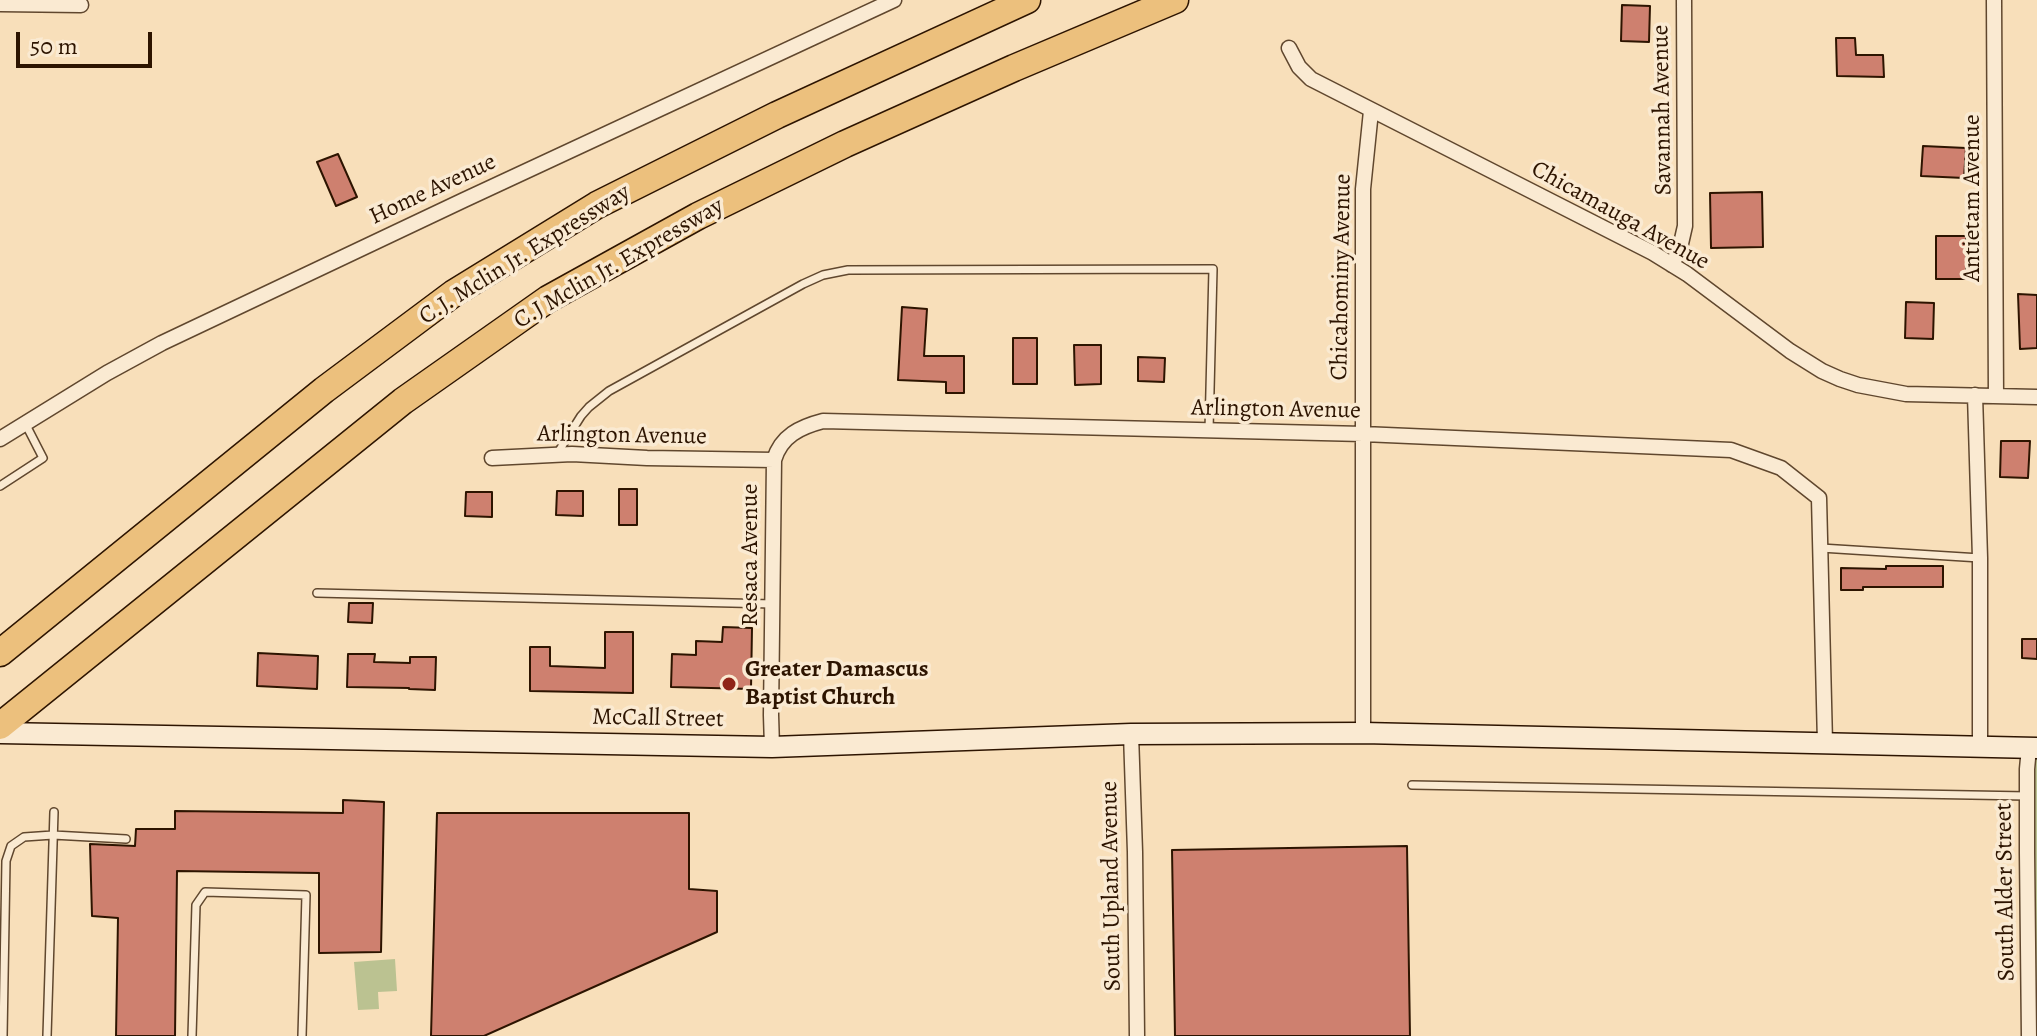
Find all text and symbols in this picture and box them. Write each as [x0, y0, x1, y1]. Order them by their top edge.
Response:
scale bar [20, 16, 156, 66]
street label: Savannah Avenue [1647, 24, 1679, 196]
text: 50 m [30, 30, 78, 62]
street label: Antietam Avenue [1959, 114, 1987, 282]
street label: Home Avenue [365, 148, 501, 232]
street label: Chicamauga Avenue [1526, 155, 1714, 277]
street label: Chicahominy Avenue [1326, 173, 1358, 381]
street label: C.J. Mclin Jr. Expressway [414, 178, 636, 332]
street label: C.J Mclin Jr. Expressway [509, 192, 729, 336]
street label: Arlington Avenue [1191, 394, 1361, 426]
street label: Arlington Avenue [537, 420, 707, 452]
street label: Resaca Avenue [737, 484, 765, 626]
place label: Greater Damascus Baptist Church [745, 656, 928, 712]
marker: Greater Damascus Baptist Church [720, 675, 738, 693]
street label: McCall Street [592, 703, 724, 735]
street label: South Upland Avenue [1096, 781, 1128, 991]
street label: South Alder Street [1990, 802, 2022, 982]

